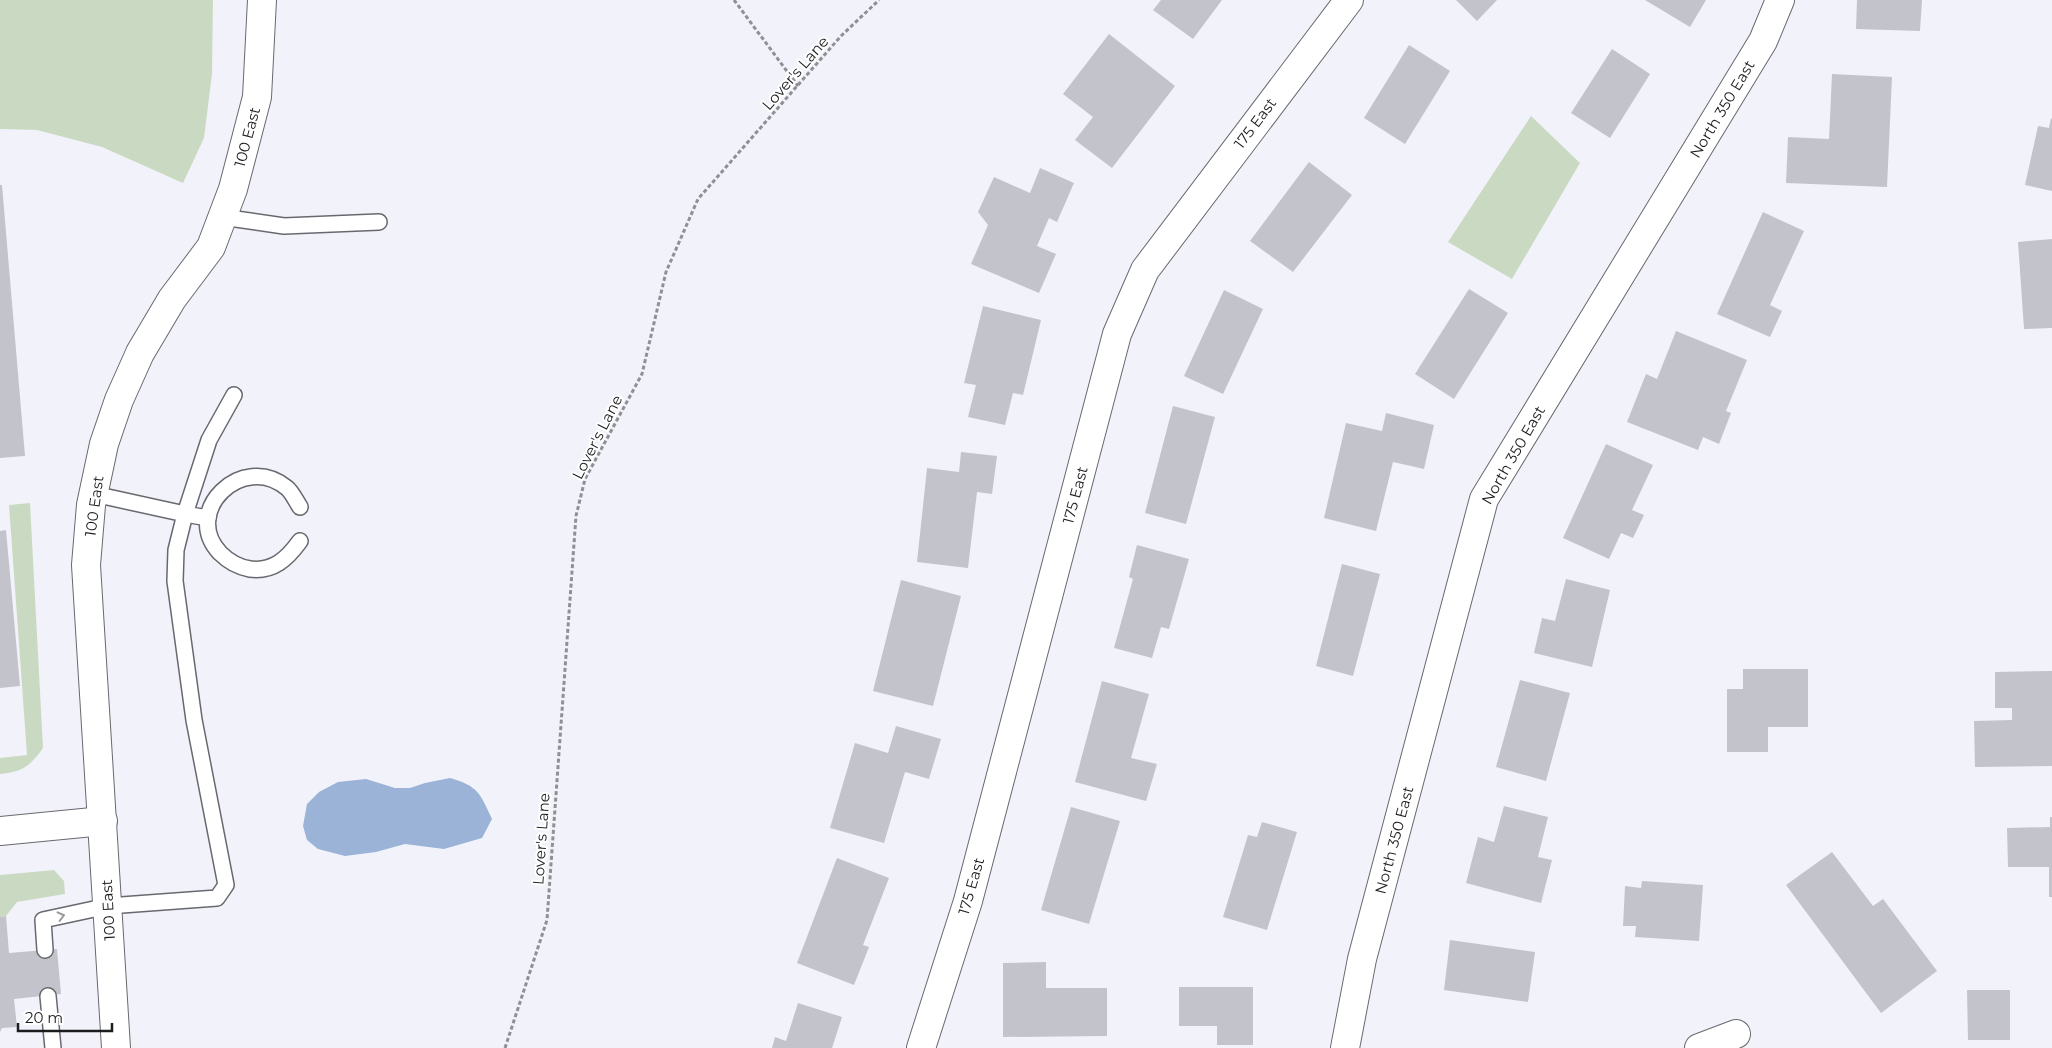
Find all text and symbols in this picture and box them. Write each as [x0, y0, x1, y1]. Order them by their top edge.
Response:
street label: Lover's Lane [758, 32, 832, 114]
street label: North 350 East [1685, 57, 1759, 161]
street label: 175 East [1230, 94, 1280, 152]
street label: 100 East [230, 105, 264, 169]
street label: Lover's Lane [568, 392, 626, 482]
street label: North 350 East [1477, 402, 1549, 508]
street label: 175 East [1058, 464, 1092, 526]
street label: 100 East [80, 474, 108, 538]
street label: North 350 East [1370, 784, 1418, 896]
street label: Lover's Lane [528, 792, 554, 886]
street label: 175 East [954, 855, 988, 917]
street label: 100 East [97, 879, 119, 941]
one-way arrow [56, 911, 65, 922]
scale bar [18, 1000, 111, 1032]
text: 20 m [25, 1008, 63, 1027]

